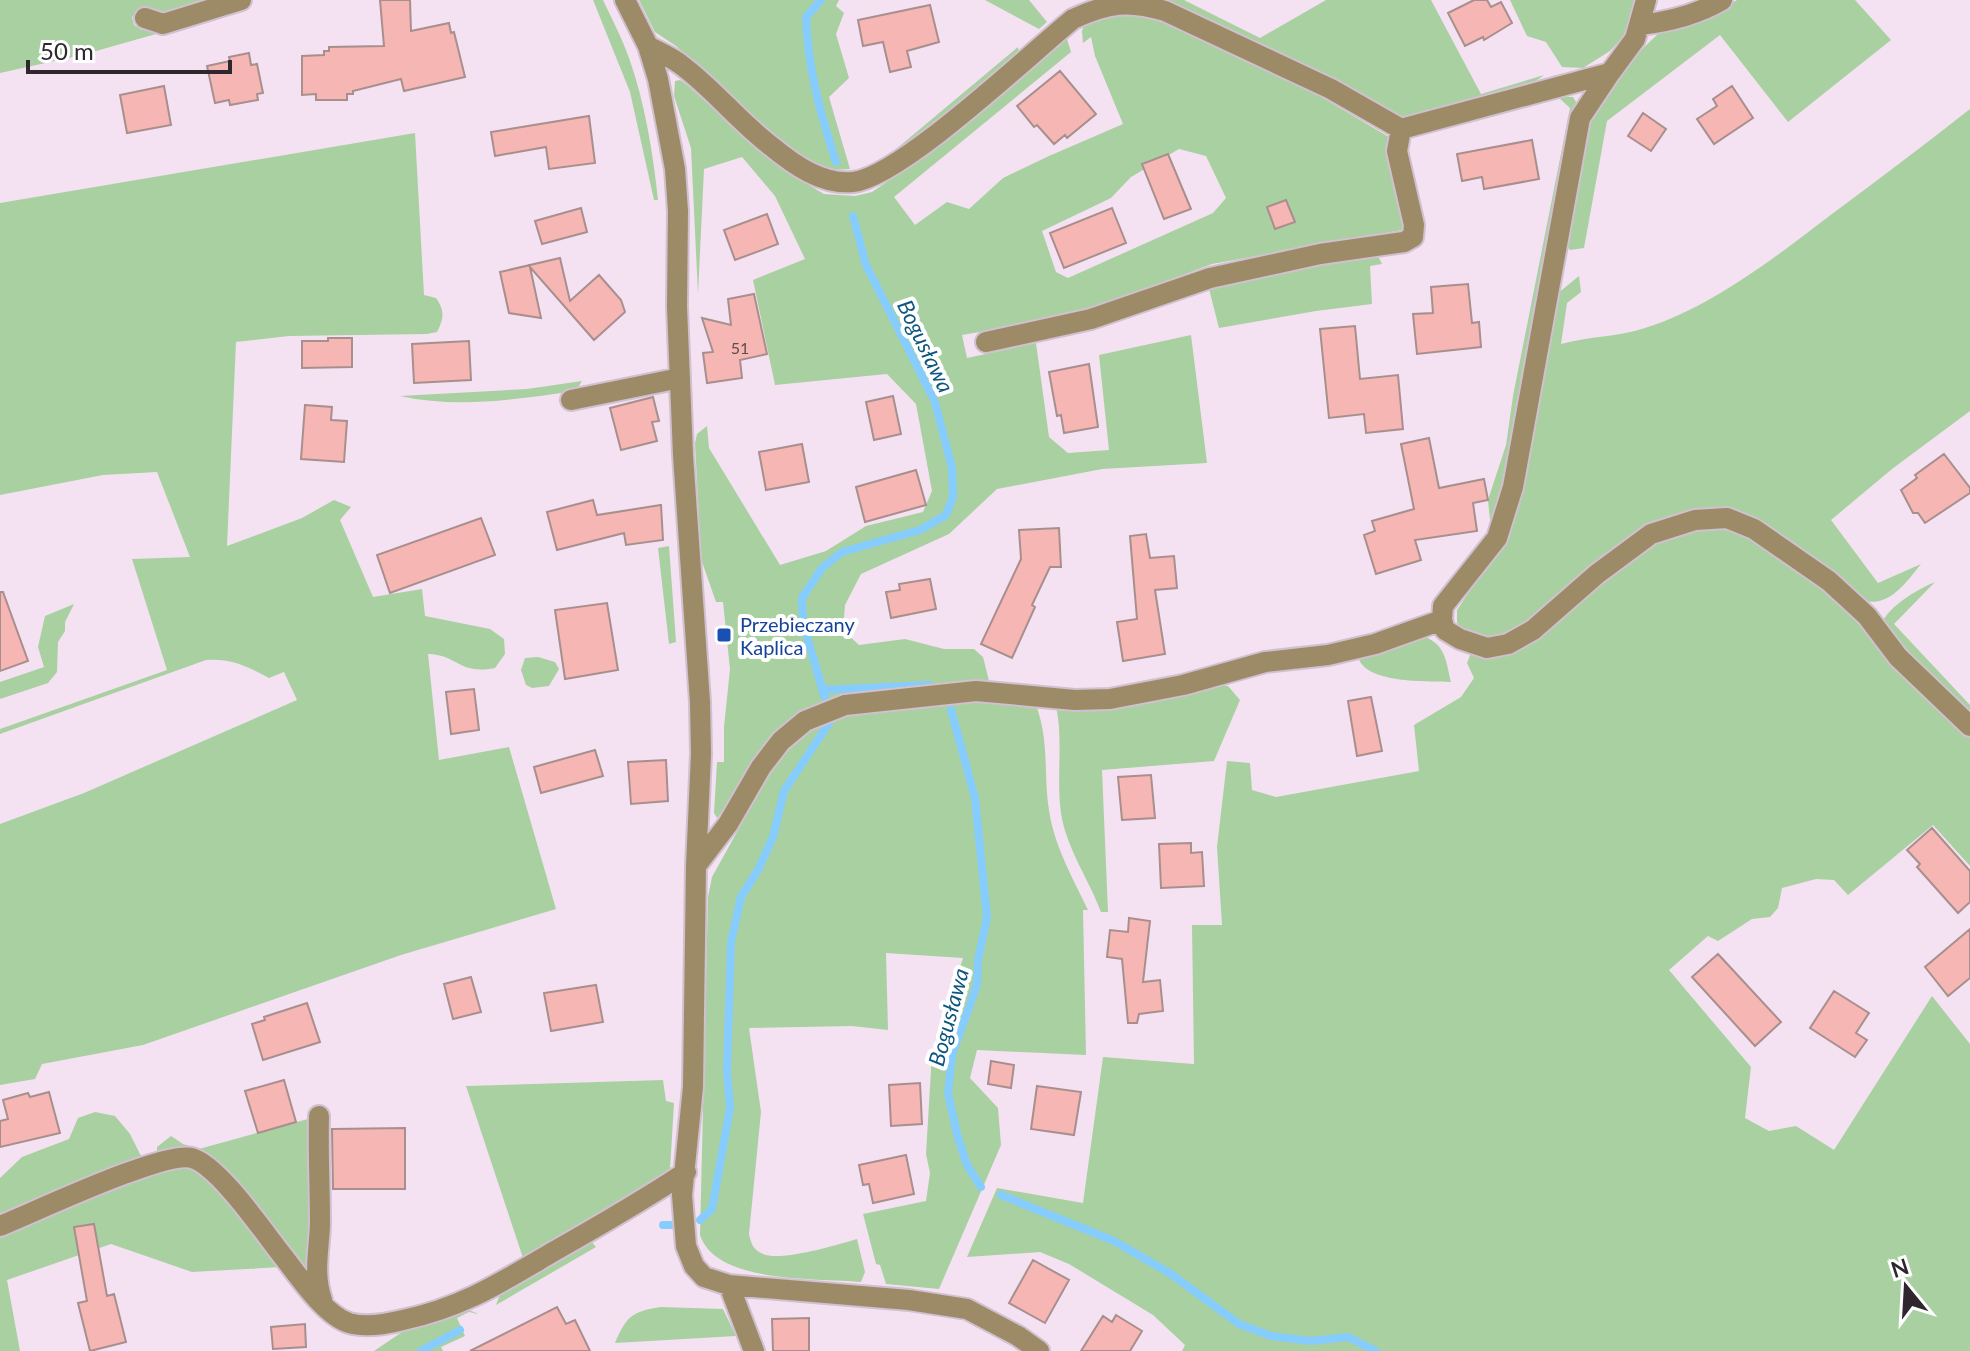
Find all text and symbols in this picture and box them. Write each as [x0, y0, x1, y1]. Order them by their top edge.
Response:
scale bar [28, 24, 230, 74]
text: 50 m [40, 36, 94, 65]
water label: Bogusława [892, 295, 960, 397]
house number: 51 [731, 338, 749, 357]
place label: Przebieczany Kaplica [740, 612, 856, 659]
marker: Przebieczany Kaplica [715, 626, 733, 644]
water label: Bogusława [922, 965, 974, 1069]
north arrow [1866, 1247, 1946, 1327]
text: N [1887, 1252, 1912, 1283]

